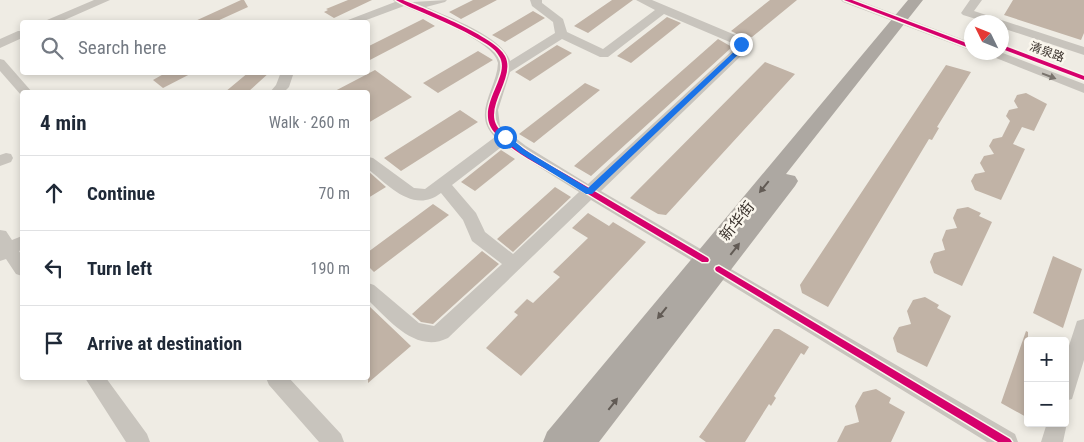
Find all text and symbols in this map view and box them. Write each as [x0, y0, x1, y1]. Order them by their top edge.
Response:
north arrow [964, 15, 1009, 60]
search box [20, 20, 370, 75]
route end [730, 33, 753, 56]
icon: search [38, 34, 66, 62]
text: Search here [78, 36, 166, 59]
street label: 清泉路 [1028, 39, 1066, 65]
one-way arrow [1041, 73, 1056, 80]
text: 4 min [40, 111, 87, 135]
text: Walk · 260 m [269, 113, 350, 132]
route start [494, 126, 517, 149]
icon: ahead [40, 179, 68, 207]
one-way arrow [759, 180, 770, 193]
text: Continue [87, 182, 155, 205]
text: 70 m [318, 184, 350, 203]
street label: 新华街 [716, 198, 758, 244]
one-way arrow [729, 242, 740, 255]
icon: left [40, 254, 68, 282]
text: Turn left [87, 257, 152, 280]
text: 190 m [311, 259, 350, 278]
one-way arrow [656, 306, 667, 319]
icon: arrive [40, 329, 68, 357]
text: Arrive at destination [87, 332, 242, 355]
map controls [1024, 337, 1069, 427]
button: + [1024, 337, 1069, 382]
button: − [1024, 382, 1069, 427]
one-way arrow [607, 398, 618, 411]

